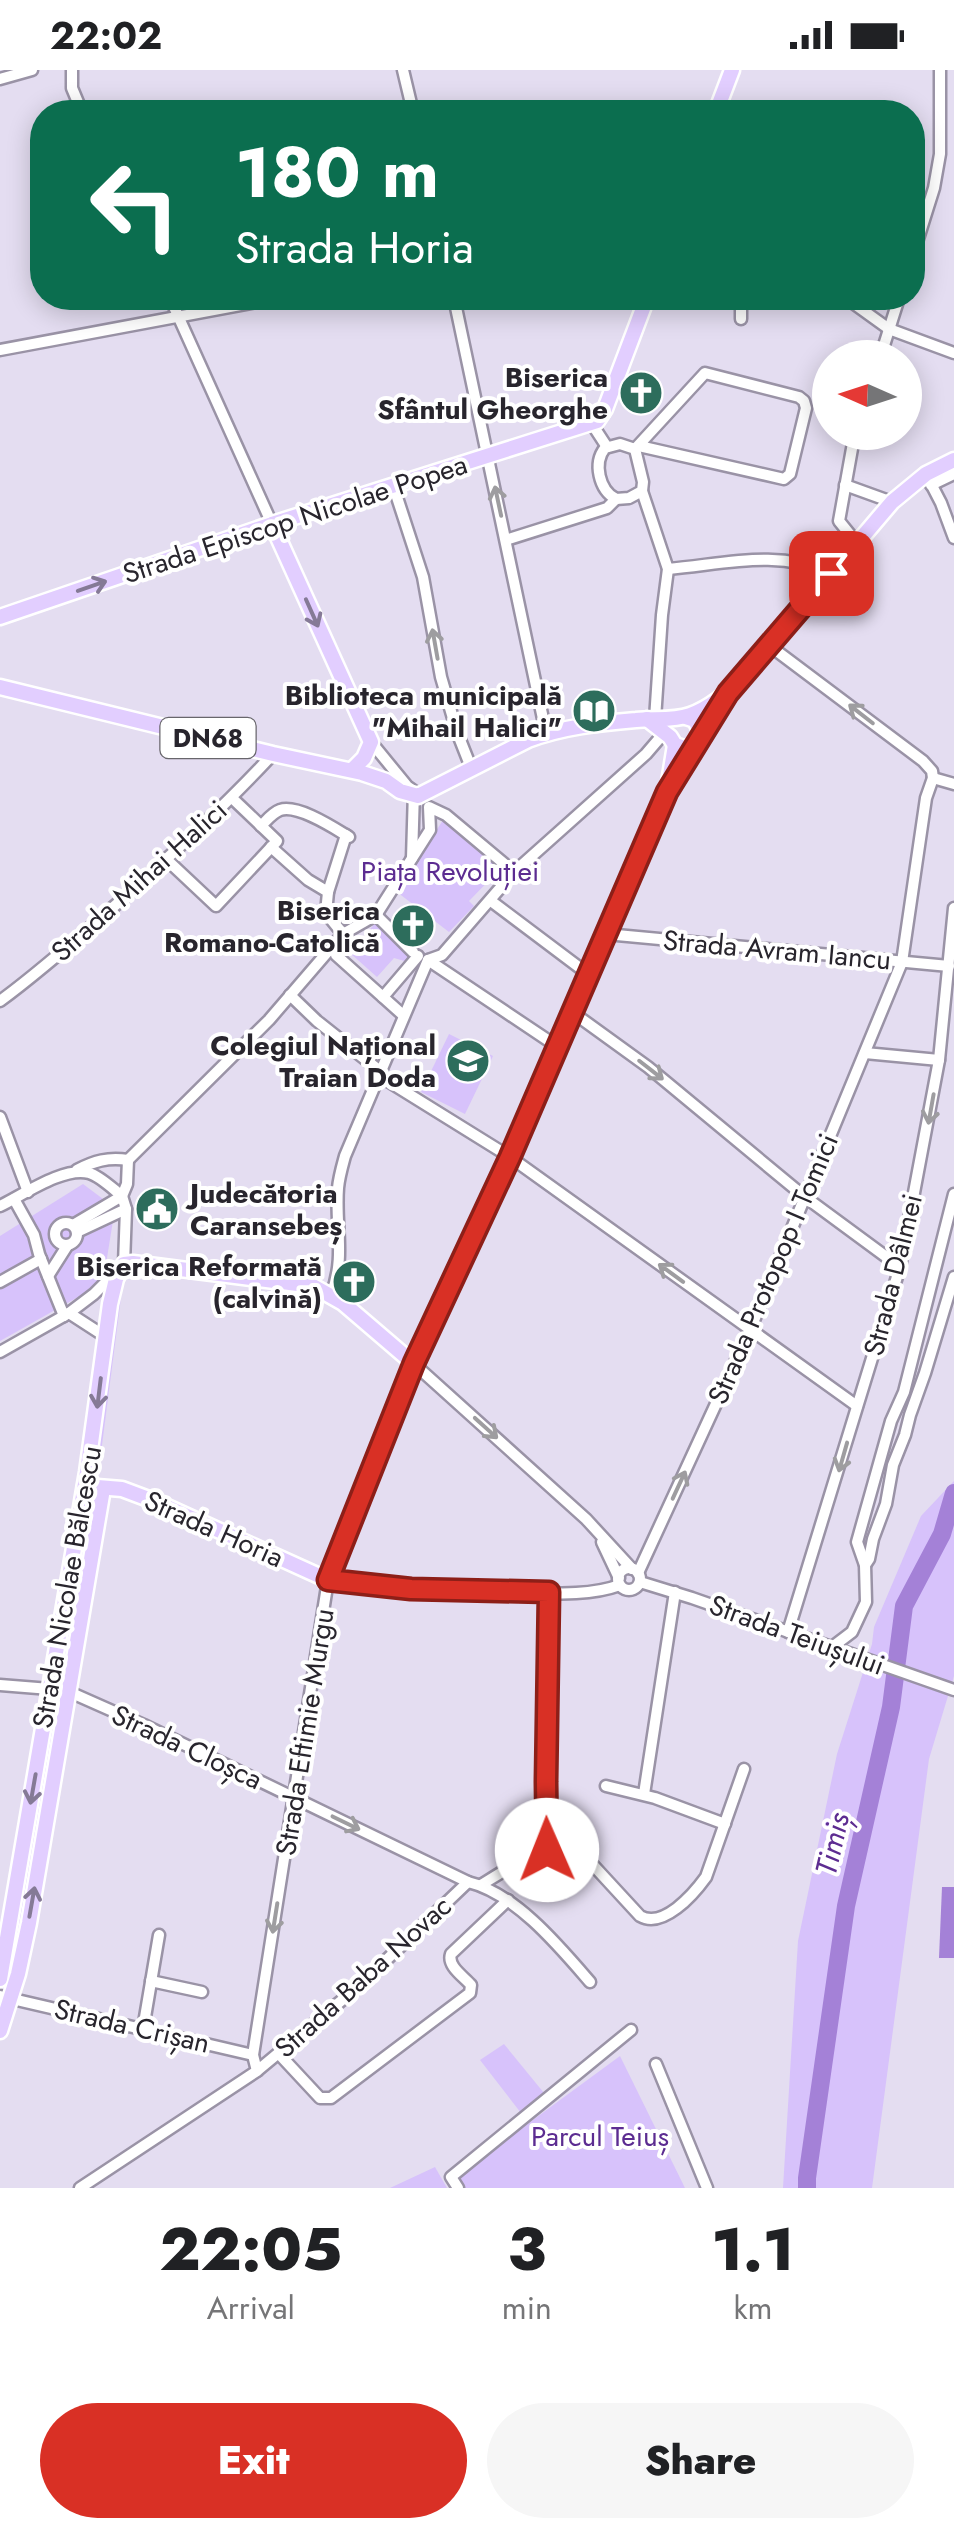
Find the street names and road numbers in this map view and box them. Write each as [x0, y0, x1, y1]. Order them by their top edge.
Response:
street label: Strada Episcop Nicolae Popea [117, 444, 473, 594]
road number: DN68 [160, 718, 256, 758]
street label: Strada Mihai Halici [42, 791, 236, 971]
street label: Strada Avram Iancu [661, 920, 893, 980]
street label: Strada Protopop I Tomici [697, 1127, 849, 1411]
street label: Strada Dâlmei [853, 1190, 933, 1360]
street label: Strada Nicolae Bălcescu [22, 1443, 112, 1731]
street label: Strada Horia [138, 1480, 290, 1578]
street label: Strada Teiușului [704, 1584, 890, 1686]
street label: Strada Eftimie Murgu [265, 1606, 345, 1858]
street label: Strada Cloșca [105, 1694, 269, 1800]
street label: Strada Baba Novac [265, 1886, 461, 2068]
street label: Strada Crișan [50, 1988, 214, 2064]

